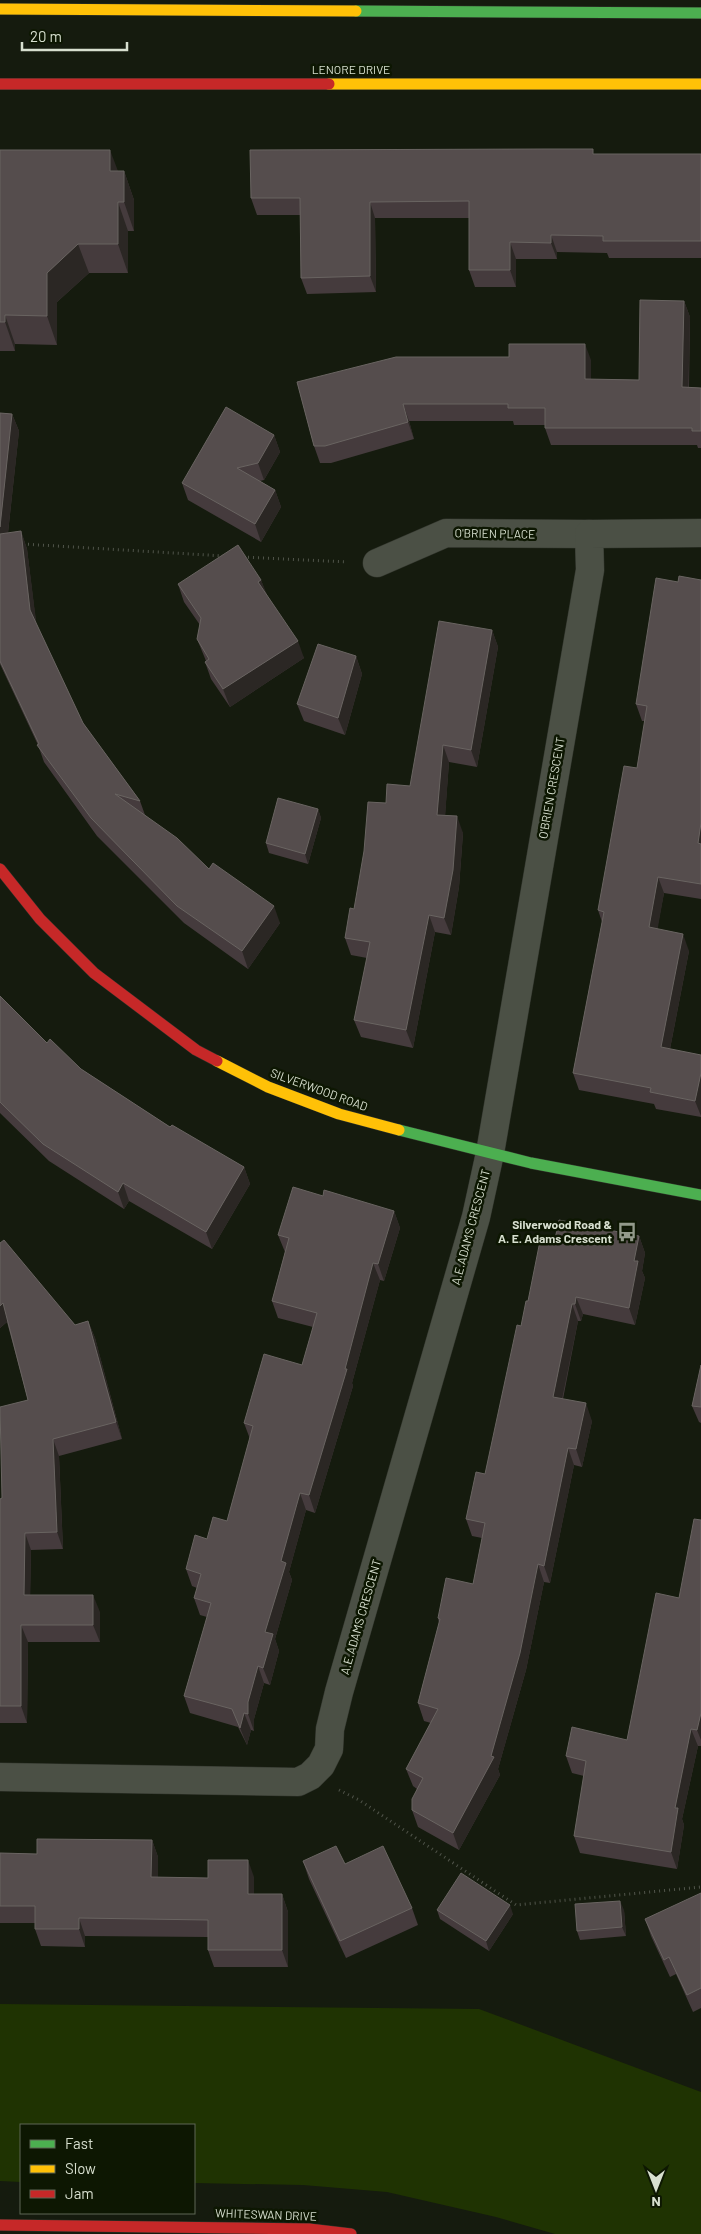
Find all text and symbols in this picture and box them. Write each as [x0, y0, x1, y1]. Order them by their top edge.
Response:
scale bar [22, 20, 128, 52]
text: 20 m [30, 27, 62, 45]
street label: LENORE DRIVE [312, 62, 390, 76]
street label: O'BRIEN PLACE [454, 525, 536, 541]
street label: O'BRIEN CRESCENT [535, 736, 567, 840]
street label: SILVERWOOD ROAD [269, 1065, 370, 1113]
street label: A.E.ADAMS CRESCENT [448, 1167, 492, 1286]
place label: Silverwood Road & A. E. Adams Crescent [498, 1217, 612, 1245]
bus stop icon: Silverwood Road & A. E. Adams Crescent [616, 1221, 638, 1243]
street label: A.E.ADAMS CRESCENT [337, 1557, 383, 1676]
legend [20, 2124, 195, 2214]
text: Fast [65, 2134, 93, 2152]
text: Slow [65, 2159, 96, 2177]
north arrow [631, 2164, 681, 2214]
text: Jam [65, 2184, 94, 2202]
text: N [651, 2194, 661, 2211]
street label: WHITESWAN DRIVE [215, 2205, 317, 2223]

